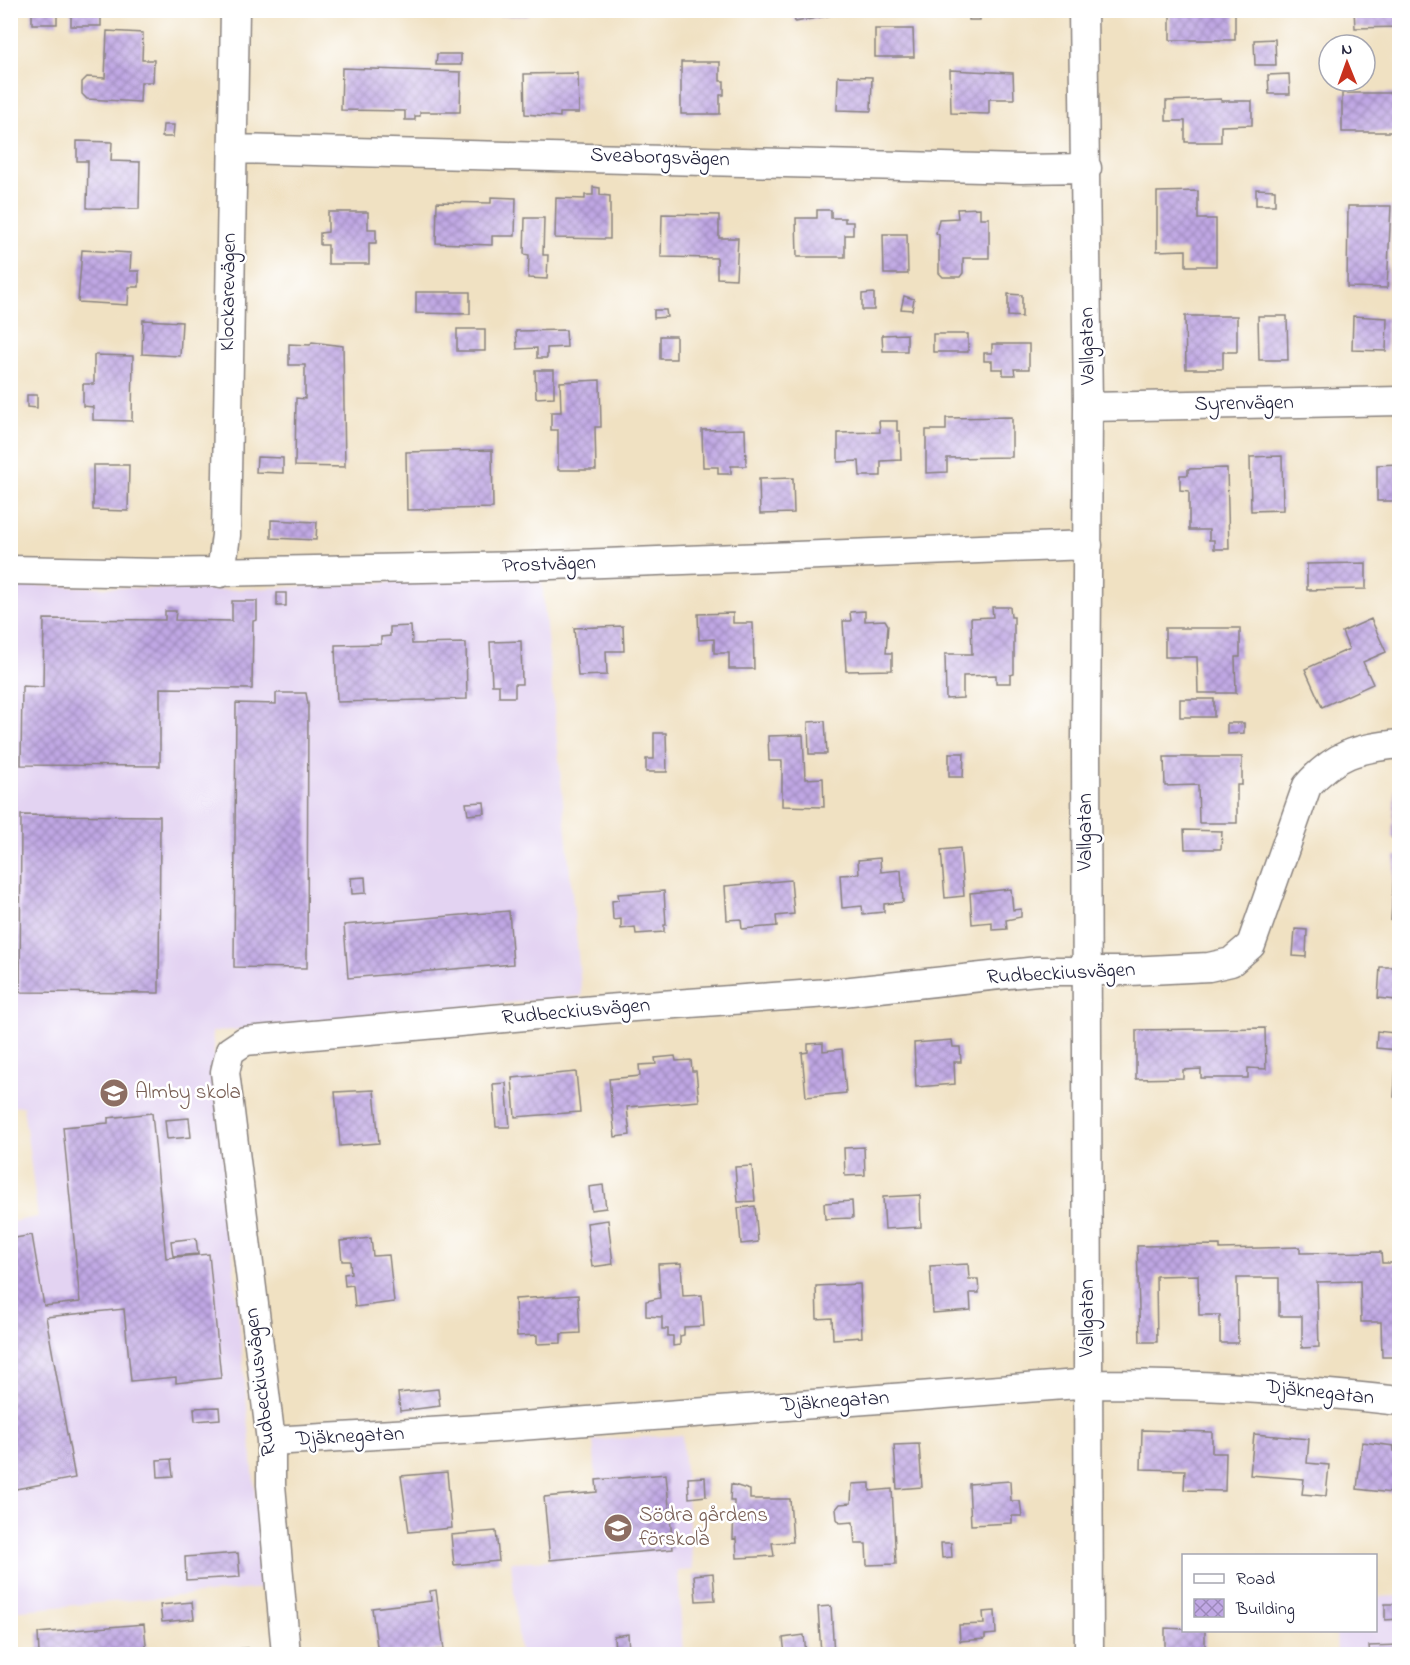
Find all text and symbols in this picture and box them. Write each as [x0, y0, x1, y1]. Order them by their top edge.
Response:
north arrow [1317, 33, 1377, 93]
text: N [1341, 38, 1353, 62]
street label: Sveaborgsvägen [590, 141, 730, 177]
street label: Klockarevägen [213, 233, 247, 351]
street label: Vallgatan [1072, 307, 1106, 386]
street label: Syrenvägen [1194, 388, 1294, 422]
street label: Prostvägen [501, 548, 597, 584]
street label: Vallgatan [1071, 793, 1103, 872]
street label: Rudbeckiusvägen [986, 955, 1136, 995]
street label: Rudbeckiusvägen [501, 991, 652, 1035]
school or university icon: Almby skola [98, 1077, 130, 1109]
place label: Almby skola [135, 1078, 241, 1110]
street label: Vallgatan [1073, 1279, 1105, 1358]
street label: Rudbeckiusvägen [237, 1306, 287, 1458]
street label: Djäknegatan [1263, 1372, 1376, 1416]
street label: Djäknegatan [779, 1383, 890, 1423]
street label: Djäknegatan [294, 1419, 405, 1457]
place label: Södra gårdens förskola [639, 1501, 768, 1555]
school or university icon: Södra gårdens förskola [602, 1512, 634, 1544]
legend [1182, 1554, 1377, 1632]
text: Road [1236, 1567, 1275, 1593]
text: Building [1235, 1597, 1295, 1624]

